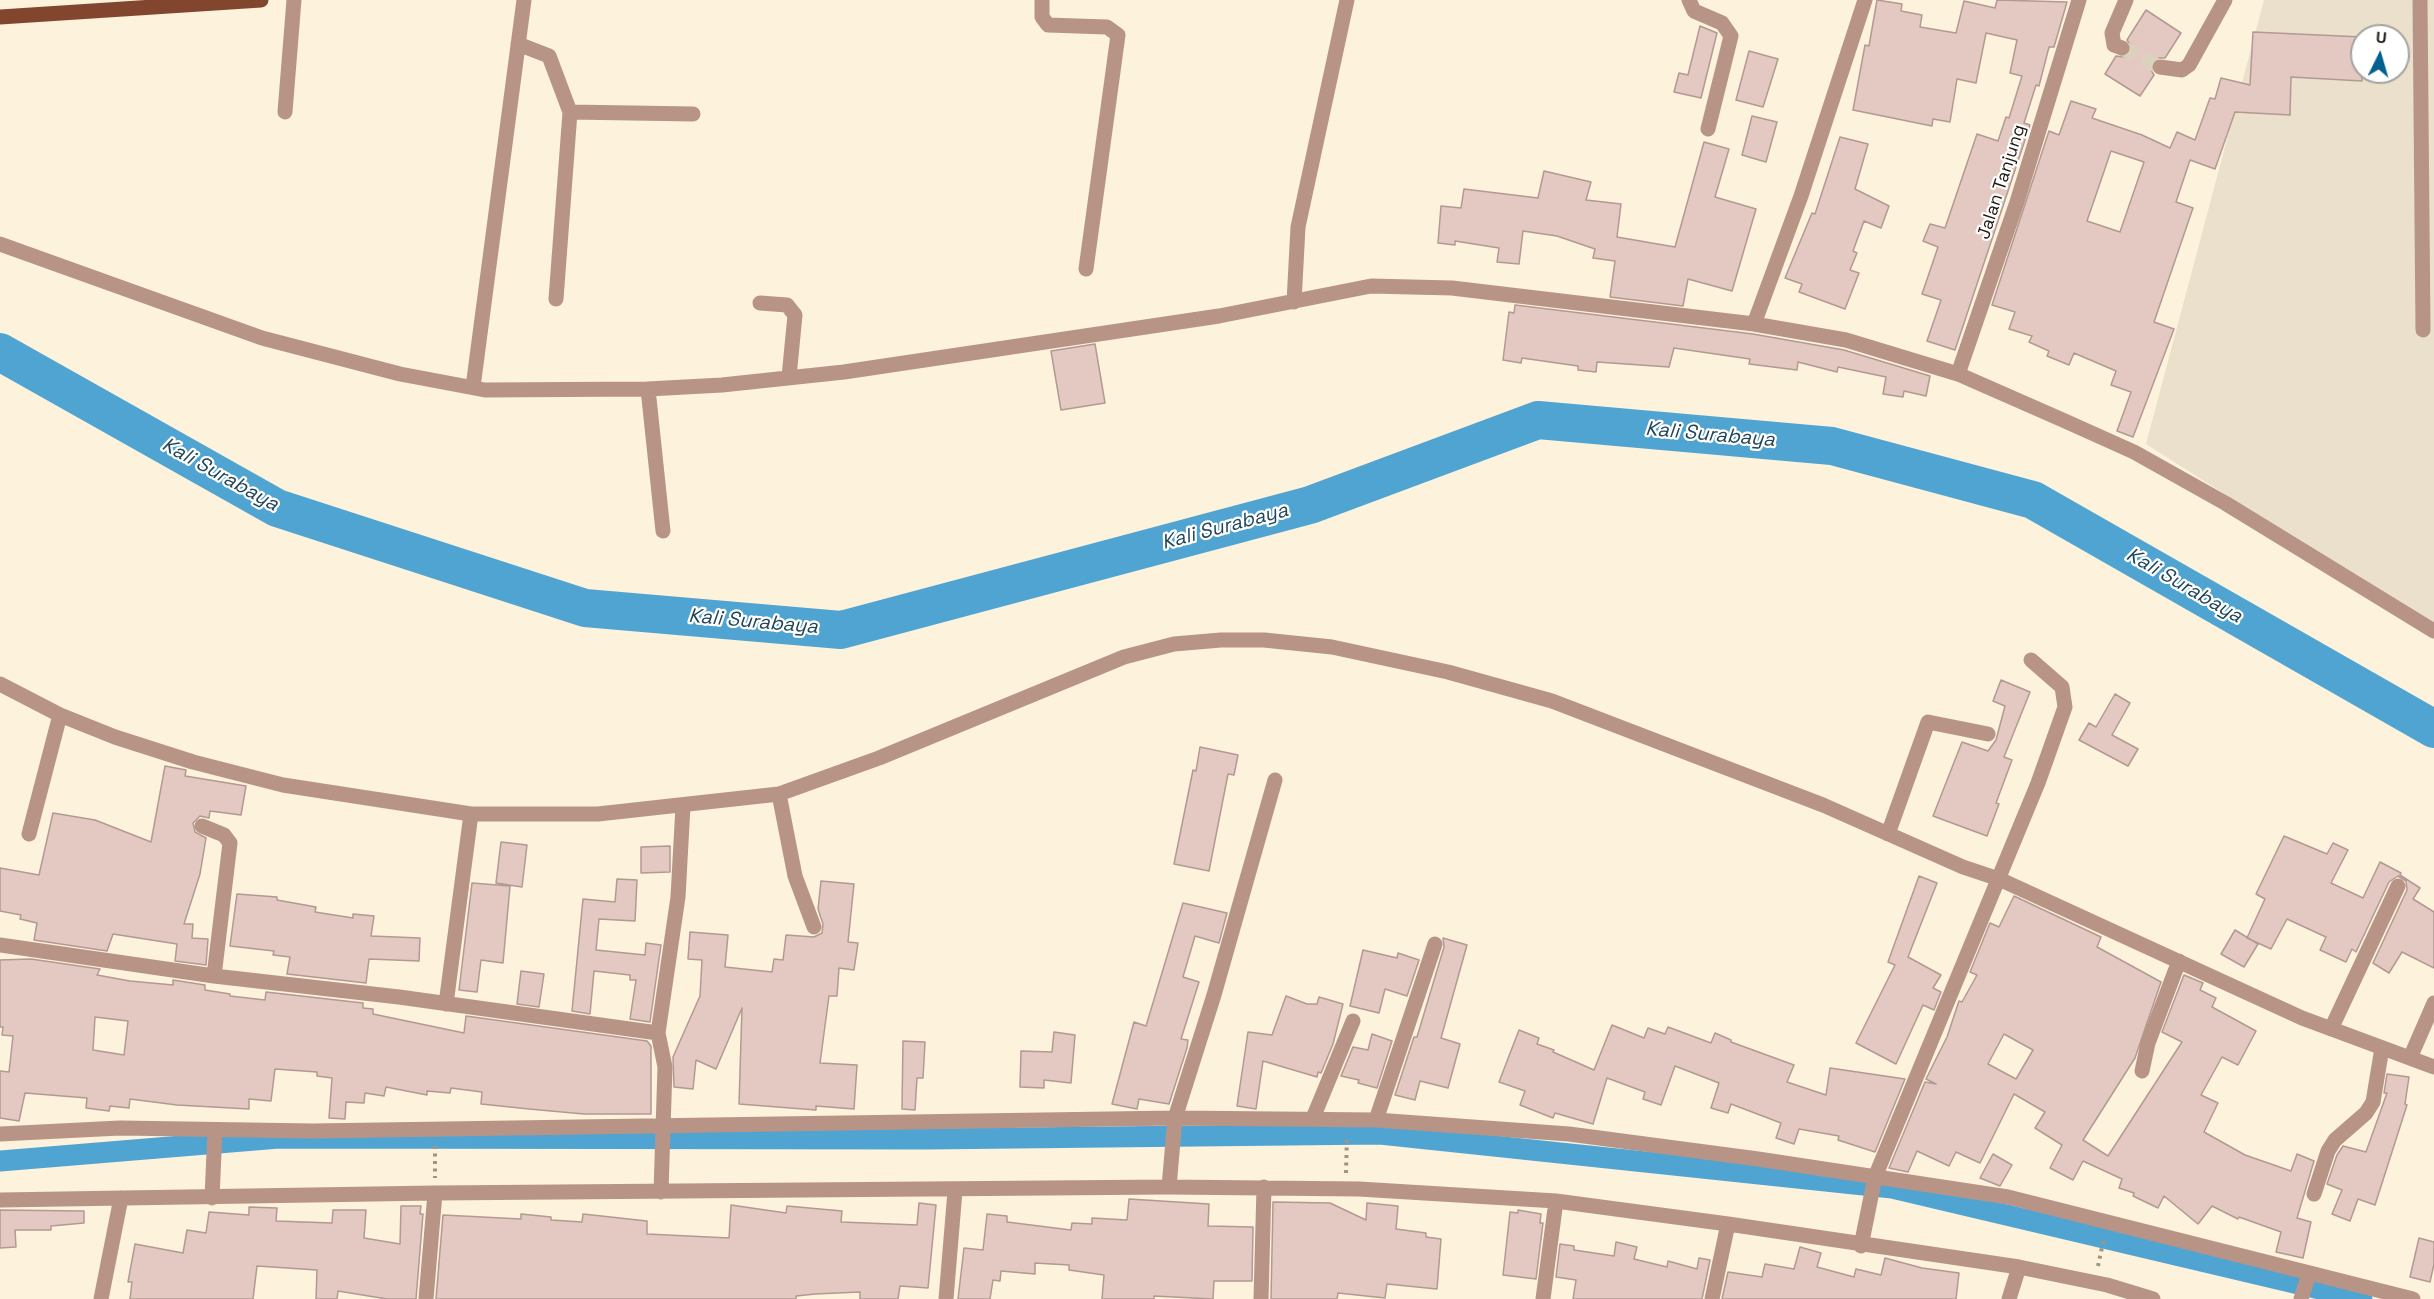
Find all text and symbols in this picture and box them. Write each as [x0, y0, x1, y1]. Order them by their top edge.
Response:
north arrow [2350, 24, 2410, 84]
text: U [2375, 27, 2388, 48]
street label: Jalan Tanjung [1973, 122, 2031, 242]
water label: Kali Surabaya [1644, 417, 1776, 453]
water label: Kali Surabaya [157, 433, 283, 517]
water label: Kali Surabaya [1159, 499, 1291, 555]
water label: Kali Surabaya [2122, 543, 2246, 629]
water label: Kali Surabaya [687, 604, 819, 640]

